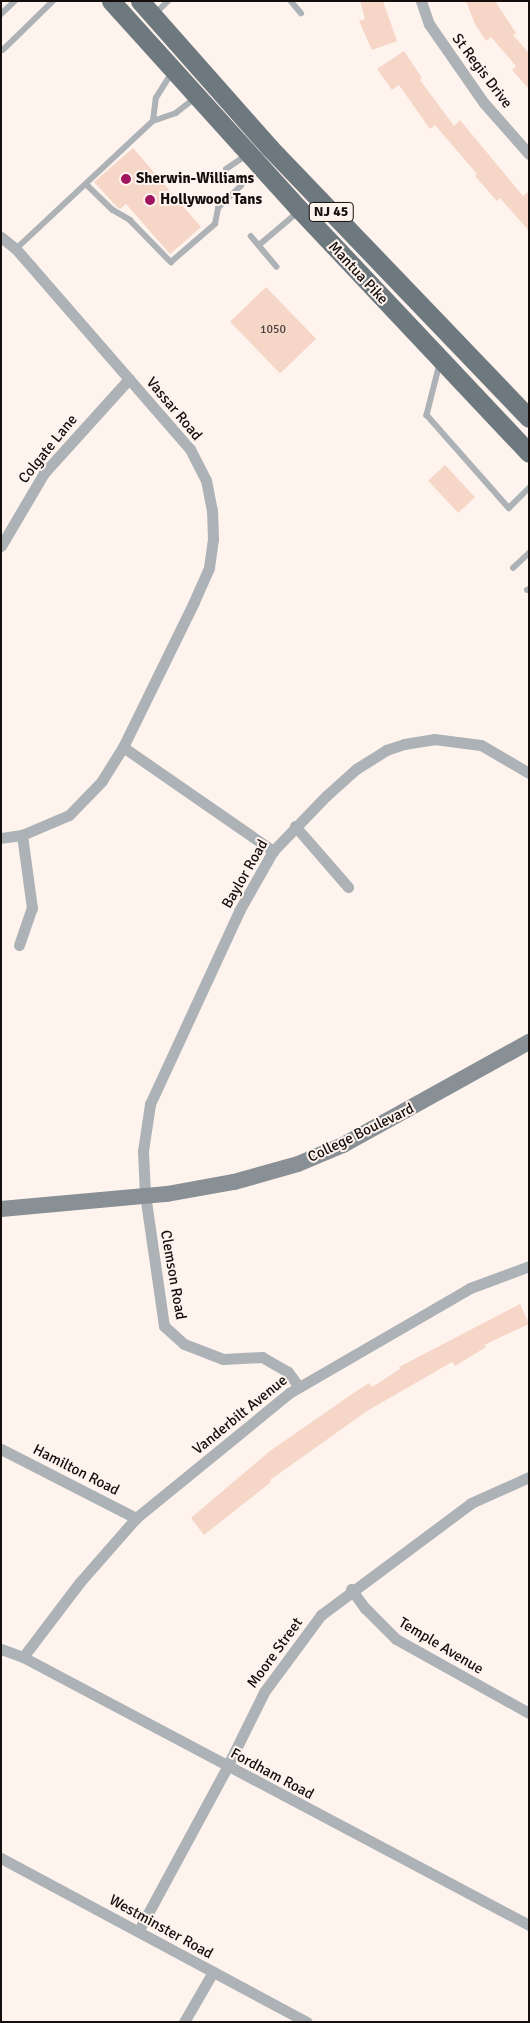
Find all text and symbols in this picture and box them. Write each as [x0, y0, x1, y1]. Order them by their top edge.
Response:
street label: St Regis Drive [448, 30, 516, 112]
place label: Sherwin-Williams [136, 170, 254, 188]
marker: Sherwin-Williams [120, 173, 132, 185]
place label: Hollywood Tans [160, 191, 262, 209]
marker: Hollywood Tans [144, 194, 156, 206]
road number: NJ 45 [308, 200, 354, 223]
street label: Mantua Pike [324, 238, 392, 308]
house number: 1050 [260, 323, 286, 337]
street label: Vassar Road [142, 374, 206, 444]
street label: Colgate Lane [15, 411, 81, 487]
street label: Baylor Road [218, 836, 272, 912]
street label: College Boulevard [305, 1100, 417, 1166]
street label: Clemson Road [156, 1229, 190, 1321]
street label: Vanderbilt Avenue [189, 1371, 291, 1459]
street label: Hamilton Road [30, 1441, 122, 1499]
street label: Moore Street [243, 1614, 307, 1692]
street label: Temple Avenue [395, 1614, 487, 1678]
street label: Fordham Road [227, 1745, 317, 1803]
street label: Westminster Road [106, 1891, 216, 1963]

